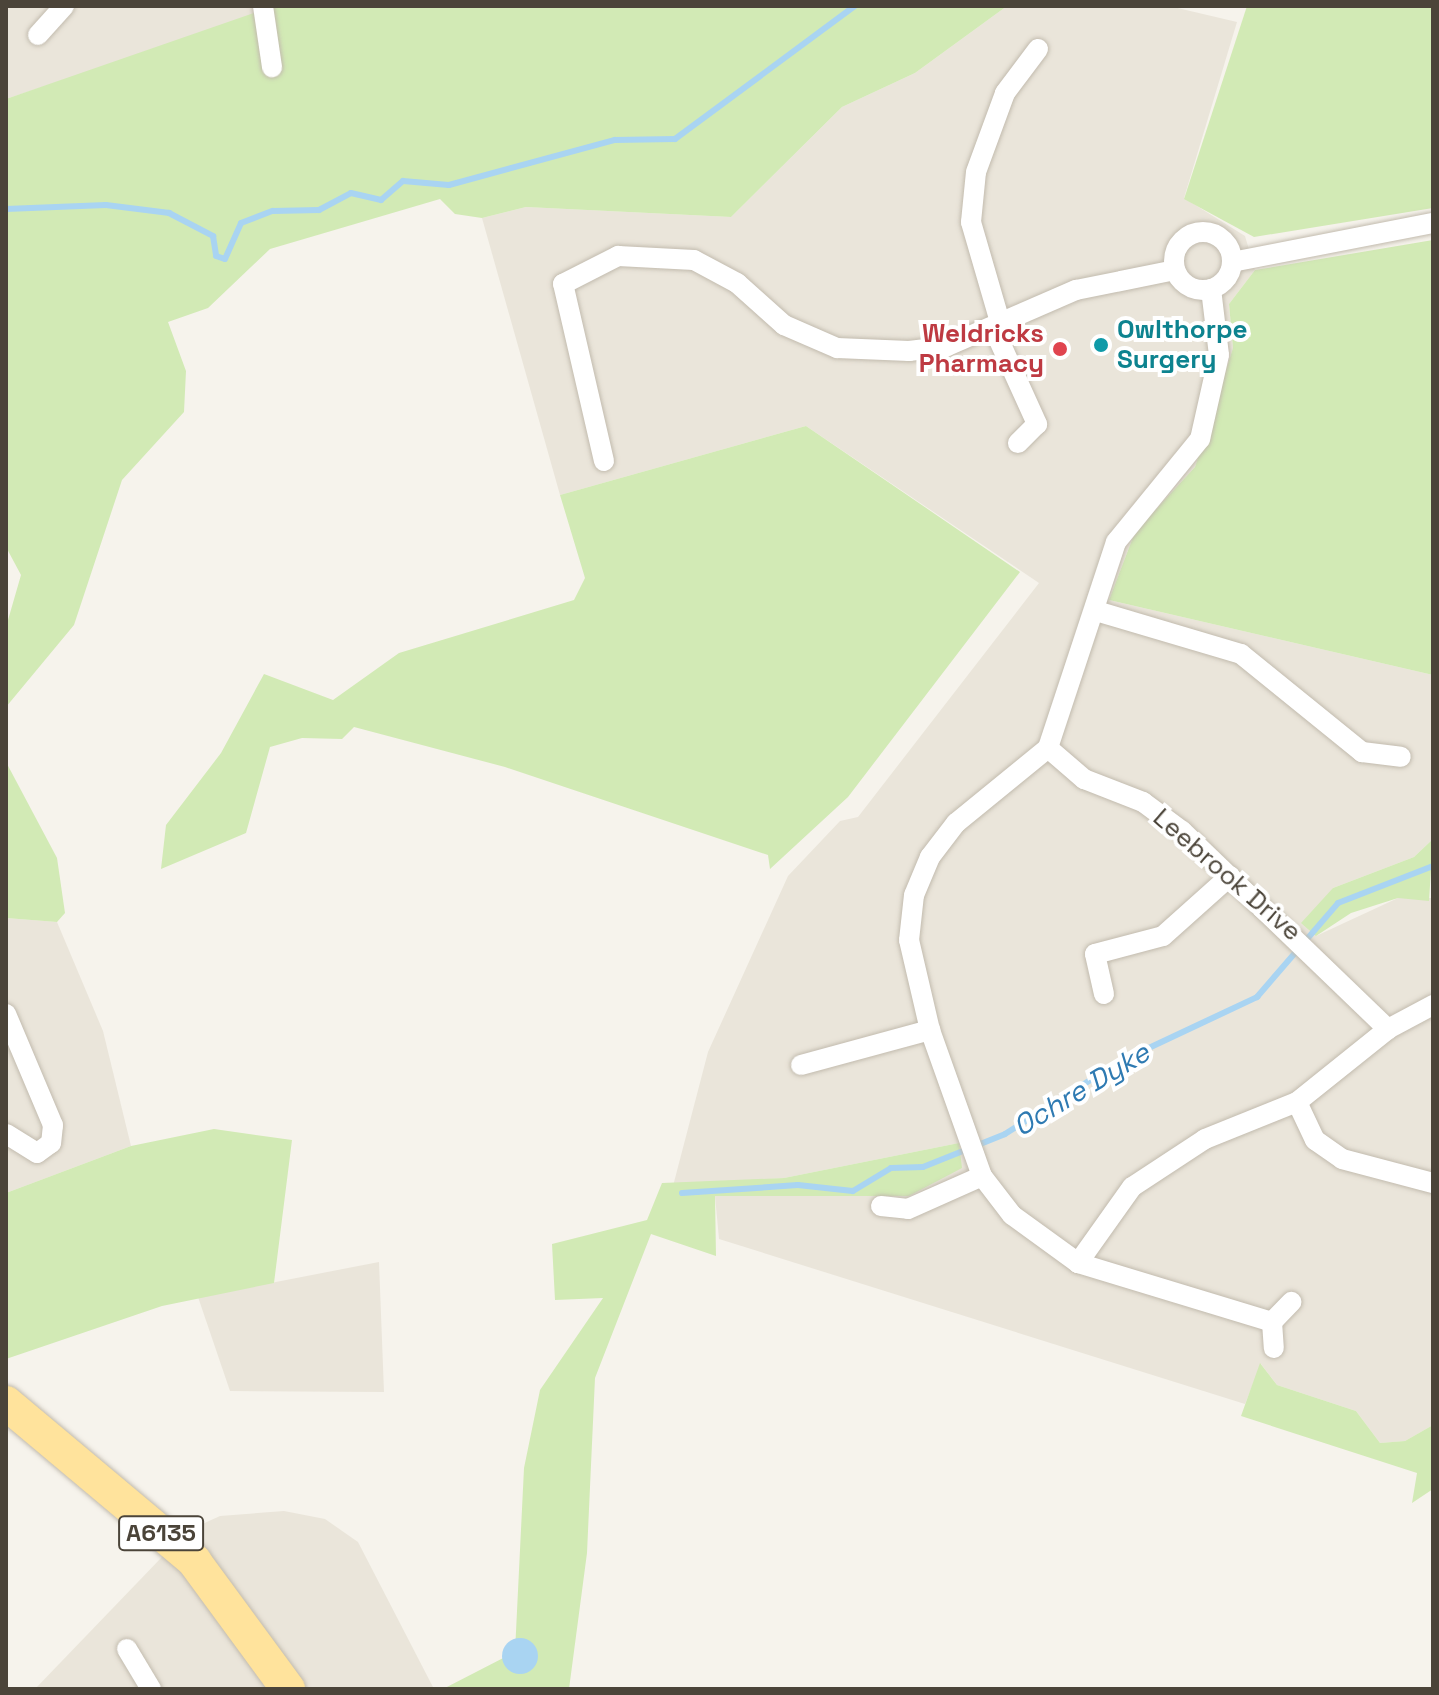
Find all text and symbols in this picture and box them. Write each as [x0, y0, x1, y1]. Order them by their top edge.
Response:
place label: Owlthorpe Surgery [1117, 314, 1248, 376]
place label: Weldricks Pharmacy [919, 318, 1044, 380]
marker: Owlthorpe Surgery [1092, 336, 1110, 354]
marker: Weldricks Pharmacy [1051, 340, 1069, 358]
street label: Leebrook Drive [1147, 802, 1307, 948]
water label: Ochre Dyke [1007, 1035, 1155, 1143]
road number: A6135 [117, 1513, 205, 1553]

